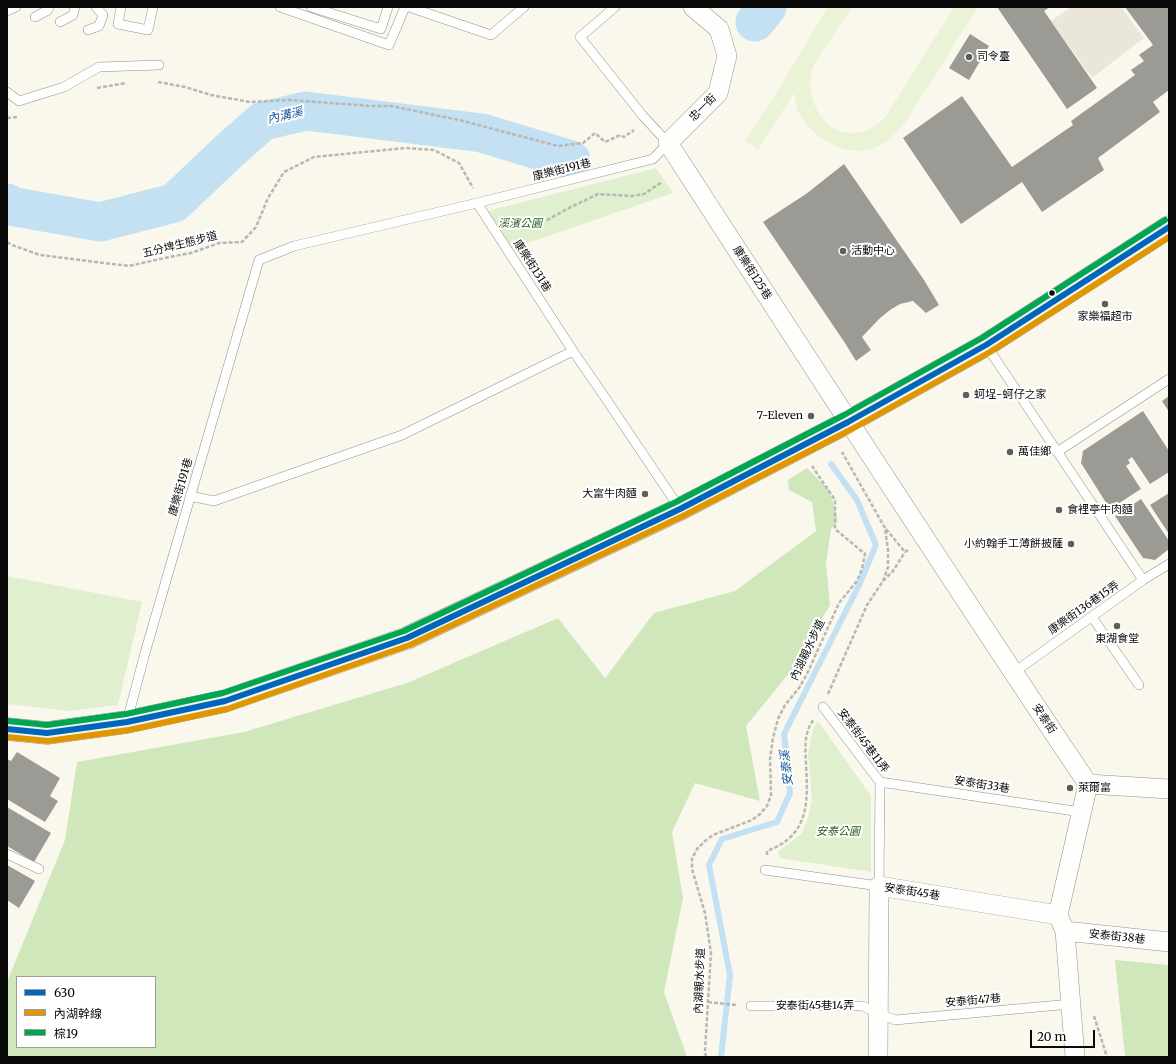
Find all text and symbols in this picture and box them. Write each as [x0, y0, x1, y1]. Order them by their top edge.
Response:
place label: 司令臺 [977, 50, 1010, 64]
marker: 司令臺 [964, 52, 974, 62]
street label: 忠一街 [687, 92, 719, 124]
water label: 內溝溪 [266, 105, 304, 127]
street label: 康樂街191巷 [531, 156, 593, 184]
park label: 溪濱公園 [498, 217, 542, 231]
street label: 五分埤生態步道 [141, 229, 219, 261]
street label: 康樂街131巷 [510, 237, 554, 295]
street label: 康樂街125巷 [730, 244, 774, 302]
place label: 活動中心 [851, 244, 895, 258]
marker: 活動中心 [838, 246, 848, 256]
unlabelled marker [1047, 288, 1057, 298]
marker: 家樂福超市 [1100, 299, 1110, 309]
place label: 家樂福超市 [1078, 310, 1132, 324]
place label: 蚵埕-蚵仔之家 [974, 388, 1046, 402]
marker: 蚵埕-蚵仔之家 [961, 390, 971, 400]
place label: 7-Eleven [757, 409, 803, 423]
marker: 7-Eleven [806, 411, 816, 421]
place label: 萬佳鄉 [1018, 445, 1051, 459]
marker: 萬佳鄉 [1005, 447, 1015, 457]
street label: 康樂街191巷 [166, 457, 196, 517]
place label: 大富牛肉麵 [582, 487, 637, 501]
marker: 大富牛肉麵 [640, 489, 650, 499]
place label: 食裡亭牛肉麵 [1067, 503, 1133, 517]
marker: 食裡亭牛肉麵 [1054, 505, 1064, 515]
place label: 小約翰手工薄餅披薩 [964, 537, 1063, 551]
marker: 小約翰手工薄餅披薩 [1066, 539, 1076, 549]
street label: 康樂街136巷15弄 [1046, 579, 1122, 637]
street label: 內湖親水步道 [788, 617, 828, 683]
marker: 東湖食堂 [1112, 621, 1122, 631]
place label: 東湖食堂 [1095, 632, 1139, 646]
street label: 安泰街 [1029, 702, 1059, 736]
street label: 安泰街45巷11弄 [835, 706, 891, 776]
water label: 安泰溪 [778, 749, 796, 787]
street label: 安泰街33巷 [953, 774, 1011, 796]
place label: 萊爾富 [1078, 781, 1111, 795]
marker: 萊爾富 [1065, 783, 1075, 793]
park label: 安泰公園 [816, 825, 860, 839]
street label: 安泰街45巷 [883, 881, 941, 903]
street label: 安泰街38巷 [1088, 927, 1146, 947]
street label: 內湖親水步道 [692, 948, 708, 1014]
legend [16, 976, 156, 1048]
text: 630 [54, 985, 75, 1000]
street label: 安泰街47巷 [945, 992, 1001, 1010]
street label: 安泰街45巷14弄 [776, 999, 854, 1013]
text: 內湖幹線 [54, 1006, 102, 1021]
scale bar [1032, 1022, 1097, 1048]
text: 棕19 [54, 1026, 78, 1041]
text: 20 m [1037, 1029, 1066, 1044]

